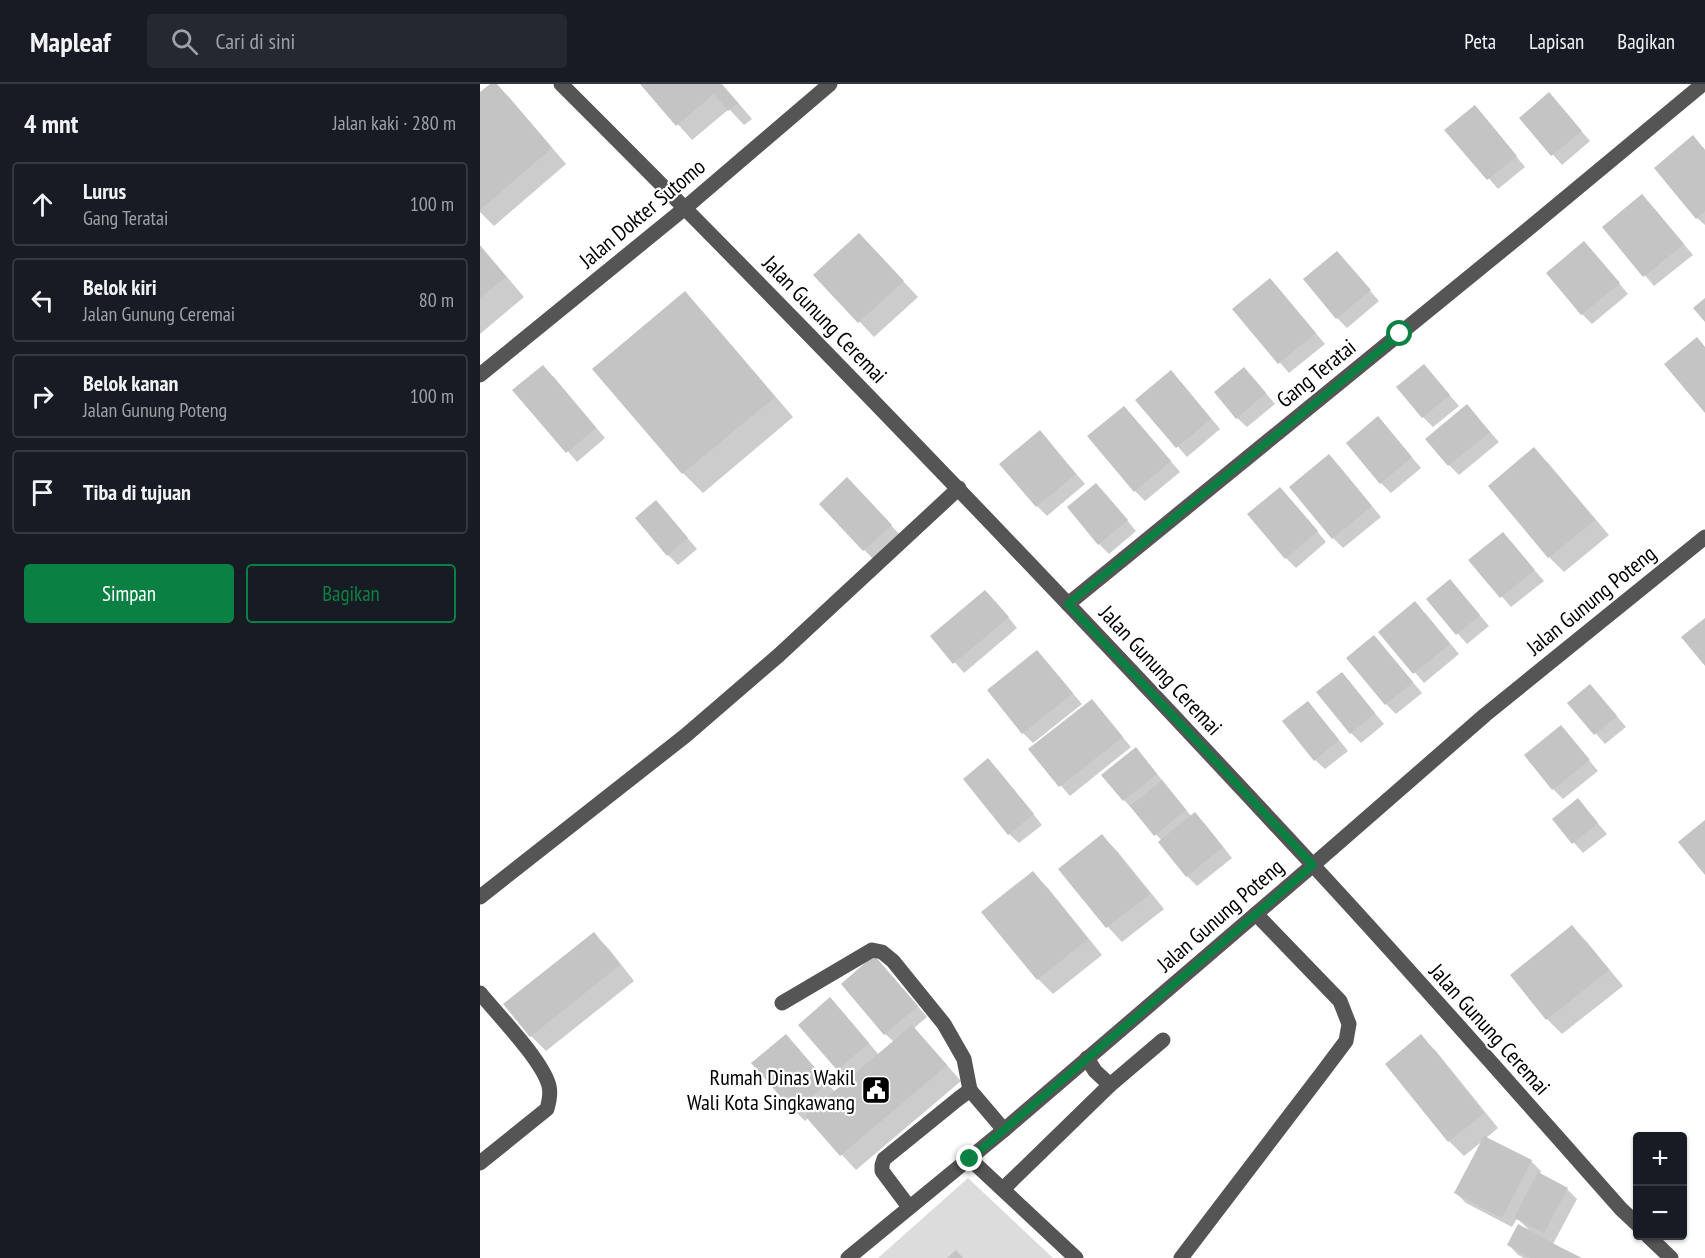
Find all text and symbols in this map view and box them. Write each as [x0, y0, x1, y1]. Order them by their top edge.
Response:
search box [147, 14, 567, 68]
text: Mapleaf [30, 23, 111, 60]
icon: search [168, 25, 201, 58]
text: Cari di sini [216, 27, 295, 55]
text: Peta [1464, 28, 1496, 55]
text: Lapisan [1529, 28, 1584, 55]
text: Bagikan [1617, 28, 1675, 55]
text: 4 mnt [24, 107, 78, 140]
text: Jalan kaki · 280 m [333, 110, 456, 136]
street label: Jalan Dokter Sutomo [573, 152, 711, 274]
text: Lurus [83, 177, 126, 205]
icon: ahead [26, 188, 59, 221]
text: 100 m [410, 191, 454, 217]
text: Gang Teratai [83, 205, 168, 231]
street label: Jalan Gunung Ceremai [756, 248, 893, 389]
text: Belok kiri [83, 273, 157, 301]
icon: left [26, 284, 59, 317]
text: 80 m [419, 287, 454, 313]
text: Jalan Gunung Ceremai [83, 301, 235, 327]
route start [1386, 320, 1412, 346]
street label: Gang Teratai [1271, 333, 1361, 413]
text: Belok kanan [83, 369, 178, 397]
icon: right [26, 380, 59, 413]
text: 100 m [410, 383, 454, 409]
text: Jalan Gunung Poteng [83, 397, 227, 423]
icon: arrive [26, 476, 59, 509]
text: Tiba di tujuan [83, 478, 191, 506]
street label: Jalan Gunung Poteng [1520, 539, 1661, 661]
button: Simpan [24, 564, 234, 623]
button: Bagikan [246, 564, 456, 623]
street label: Jalan Gunung Ceremai [1093, 599, 1228, 741]
street label: Jalan Gunung Poteng [1150, 852, 1289, 978]
street label: Jalan Gunung Ceremai [1423, 957, 1556, 1101]
place label: Rumah Dinas Wakil Wali Kota Singkawang [687, 1063, 856, 1116]
public building icon: Rumah Dinas Wakil Wali Kota Singkawang [860, 1074, 892, 1106]
map controls [1633, 1132, 1687, 1240]
button: + [1633, 1132, 1687, 1186]
route end [956, 1145, 982, 1171]
button: − [1633, 1186, 1687, 1240]

